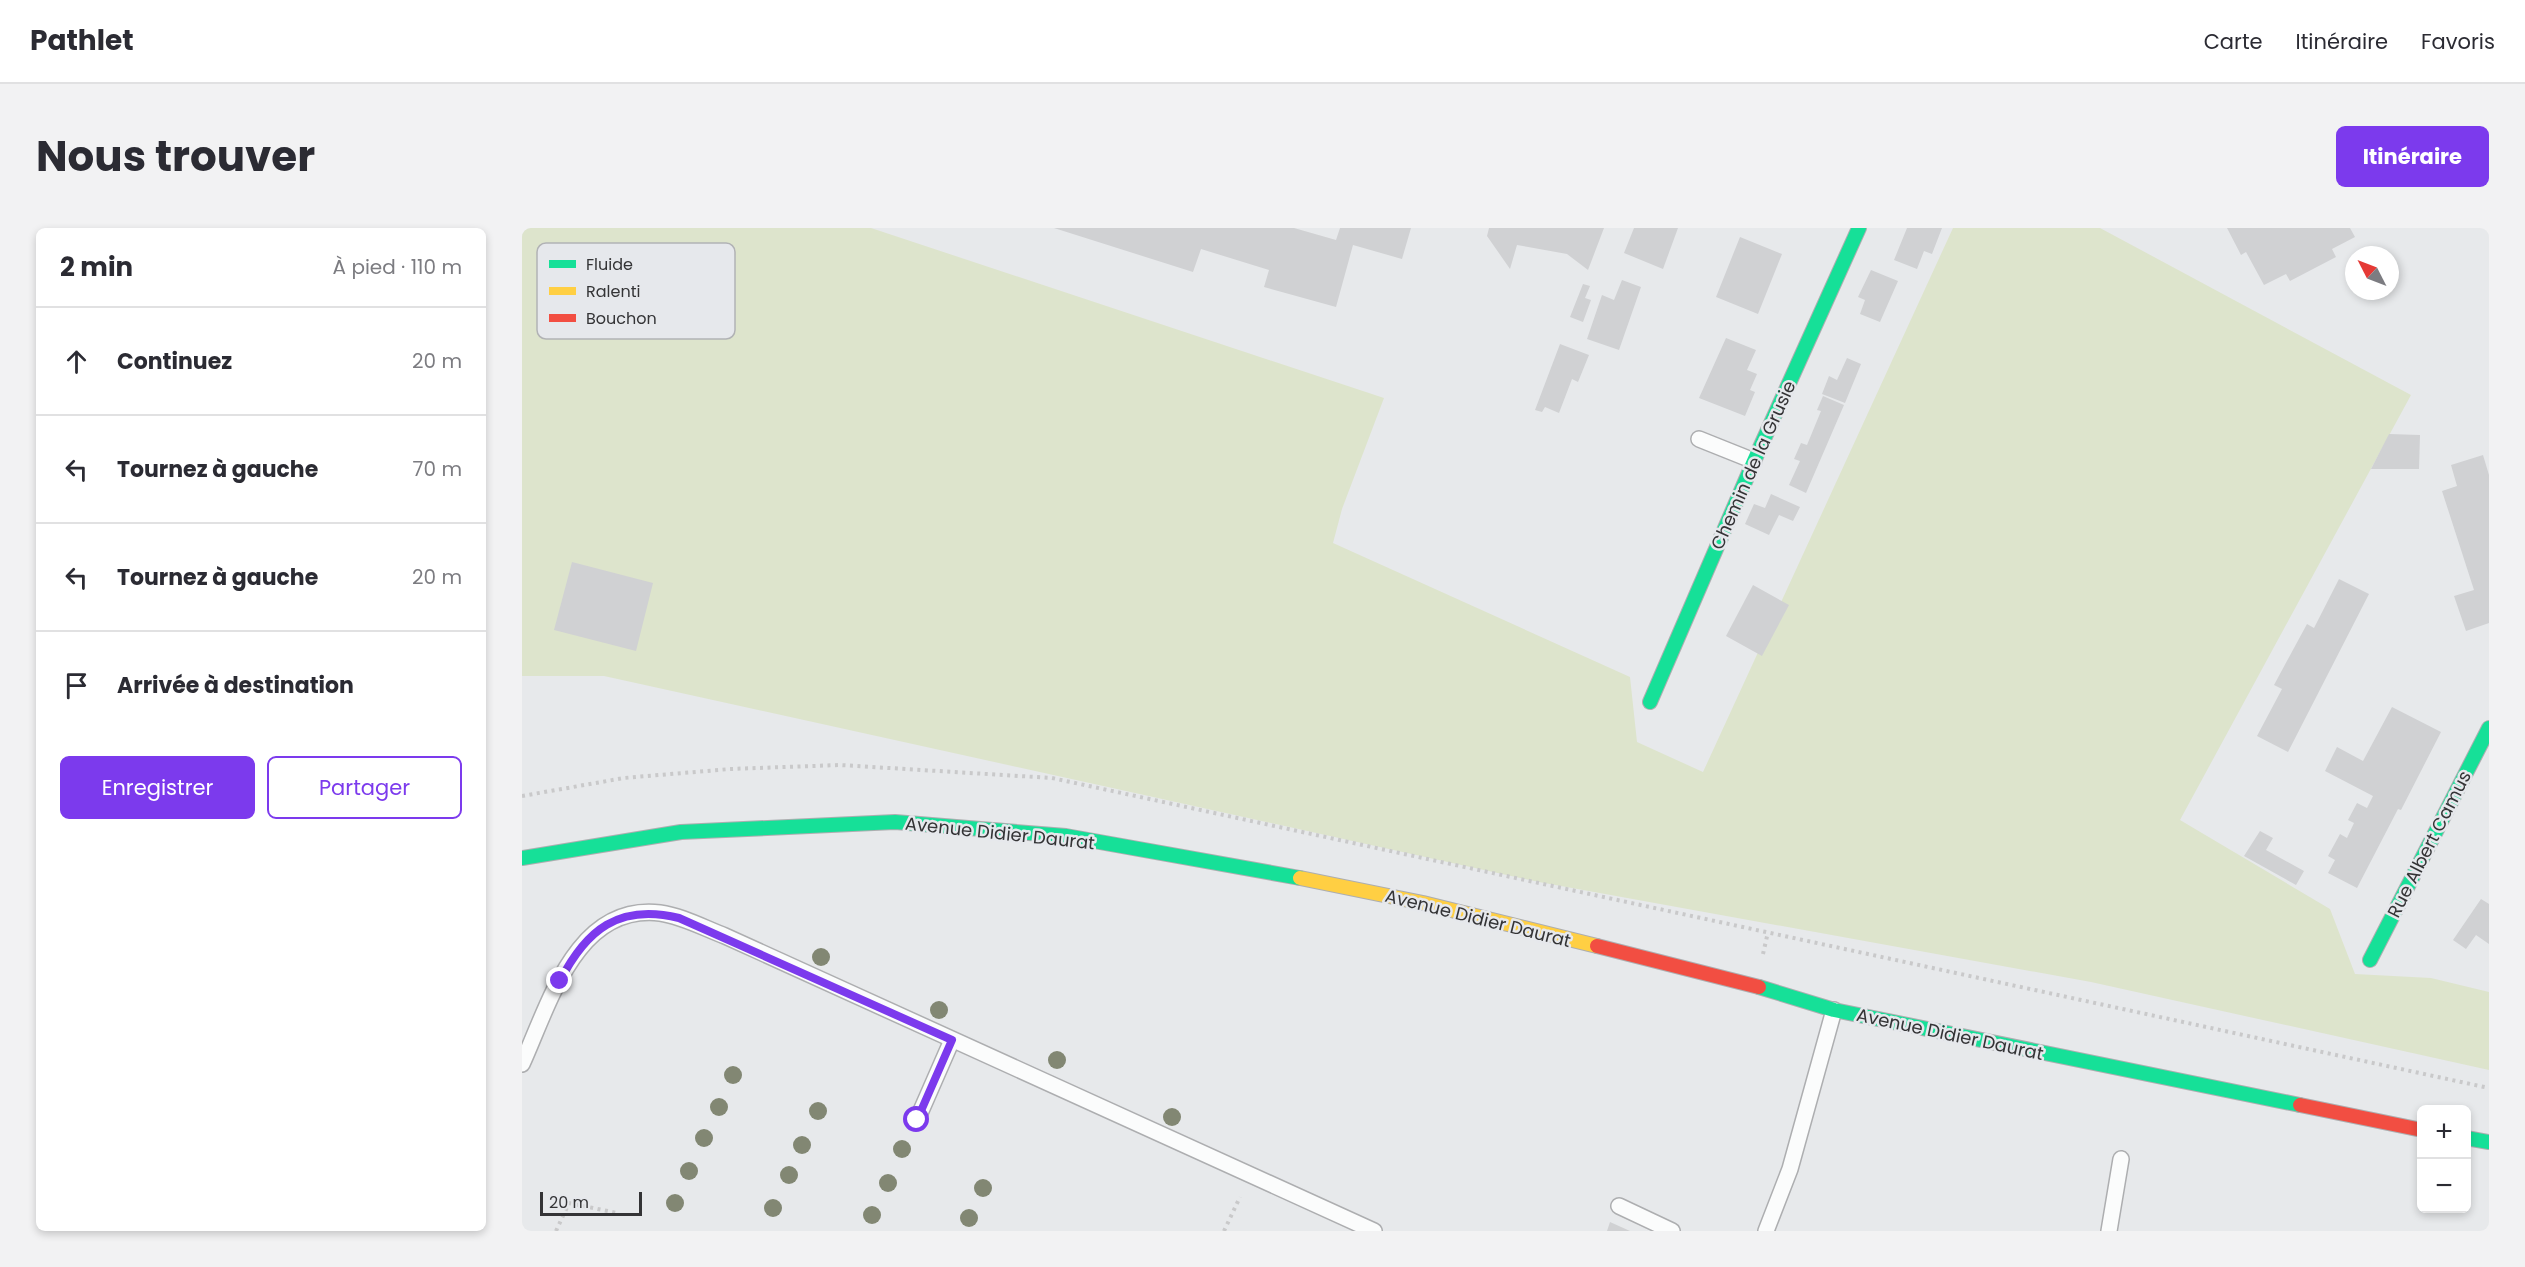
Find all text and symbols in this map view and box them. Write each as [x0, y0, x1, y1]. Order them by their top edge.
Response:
text: Pathlet [30, 21, 134, 60]
text: Carte [2204, 27, 2263, 56]
text: Itinéraire [2296, 27, 2388, 56]
text: Favoris [2421, 27, 2495, 56]
button: Itinéraire [2336, 126, 2489, 187]
text: Nous trouver [36, 127, 315, 186]
legend [537, 243, 735, 339]
north arrow [2345, 246, 2399, 300]
text: 2 min [60, 249, 133, 285]
text: À pied · 110 m [333, 253, 462, 281]
text: Fluide [586, 253, 633, 276]
text: Ralenti [586, 280, 640, 303]
text: Bouchon [586, 307, 657, 330]
icon: ahead [60, 345, 93, 378]
text: Continuez [117, 346, 232, 377]
text: 20 m [412, 347, 462, 375]
street label: Chemin de la Grusie [1704, 376, 1802, 554]
icon: left [60, 453, 93, 486]
text: Tournez à gauche [117, 454, 318, 485]
text: 70 m [413, 455, 462, 483]
icon: left [60, 561, 93, 594]
text: Tournez à gauche [117, 562, 318, 593]
text: 20 m [412, 563, 462, 591]
icon: arrive [60, 669, 93, 702]
text: Arrivée à destination [117, 670, 354, 701]
button: Enregistrer [60, 756, 255, 819]
button: Partager [267, 756, 462, 819]
street label: Rue Albert Camus [2381, 766, 2477, 922]
street label: Avenue Didier Daurat [904, 811, 1096, 855]
street label: Avenue Didier Daurat [1382, 883, 1574, 953]
route end [546, 967, 572, 993]
street label: Avenue Didier Daurat [1854, 1002, 2046, 1066]
map controls [2417, 1105, 2471, 1213]
button: + [2417, 1105, 2471, 1159]
route start [903, 1106, 929, 1132]
button: − [2417, 1159, 2471, 1213]
scale bar [540, 1189, 642, 1216]
text: 20 m [549, 1191, 589, 1214]

